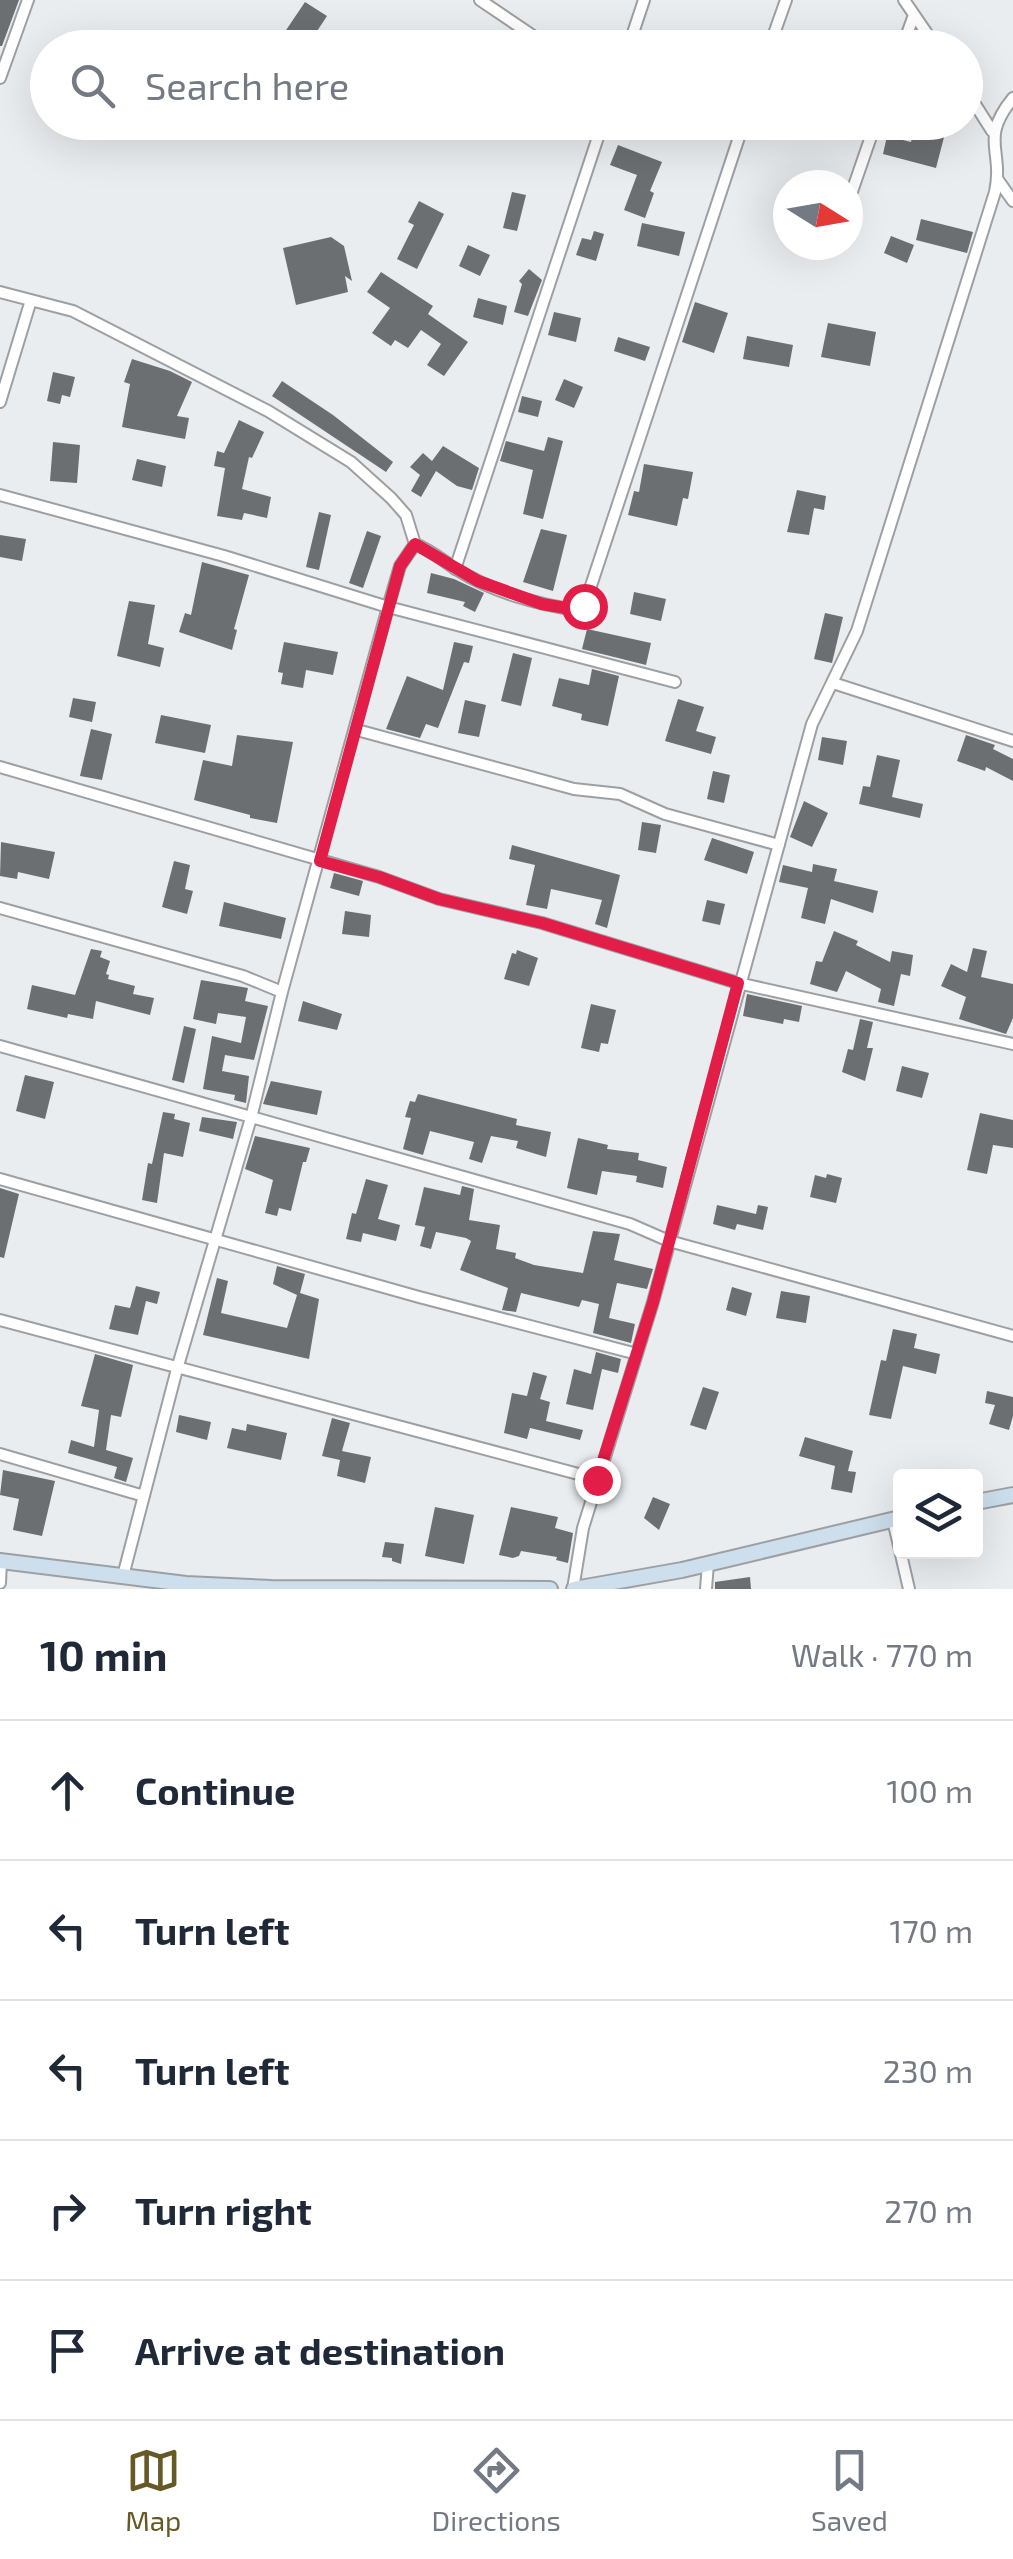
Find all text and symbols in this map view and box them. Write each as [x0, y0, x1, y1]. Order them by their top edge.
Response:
search box [30, 30, 983, 140]
icon: search [65, 58, 120, 113]
text: Search here [145, 62, 349, 108]
north arrow [773, 170, 863, 260]
route start [562, 584, 608, 630]
route end [575, 1458, 621, 1504]
map controls [893, 1469, 983, 1559]
button: layers [893, 1469, 983, 1559]
text: 10 min [40, 1629, 168, 1679]
text: Walk · 770 m [791, 1635, 973, 1673]
icon: ahead [40, 1763, 95, 1818]
text: Continue [135, 1767, 295, 1813]
text: 100 m [887, 1771, 973, 1809]
icon: left [40, 1903, 95, 1958]
text: Turn left [135, 1907, 290, 1953]
text: 170 m [889, 1911, 973, 1949]
icon: left [40, 2043, 95, 2098]
text: Turn left [135, 2047, 290, 2093]
text: 230 m [883, 2051, 973, 2089]
icon: right [40, 2183, 95, 2238]
text: Turn right [135, 2187, 312, 2233]
text: 270 m [884, 2191, 973, 2229]
icon: arrive [40, 2323, 95, 2378]
text: Arrive at destination [135, 2327, 505, 2373]
tab: Map [125, 2443, 181, 2537]
tab: Directions [432, 2443, 561, 2537]
tab: Saved [811, 2443, 888, 2537]

